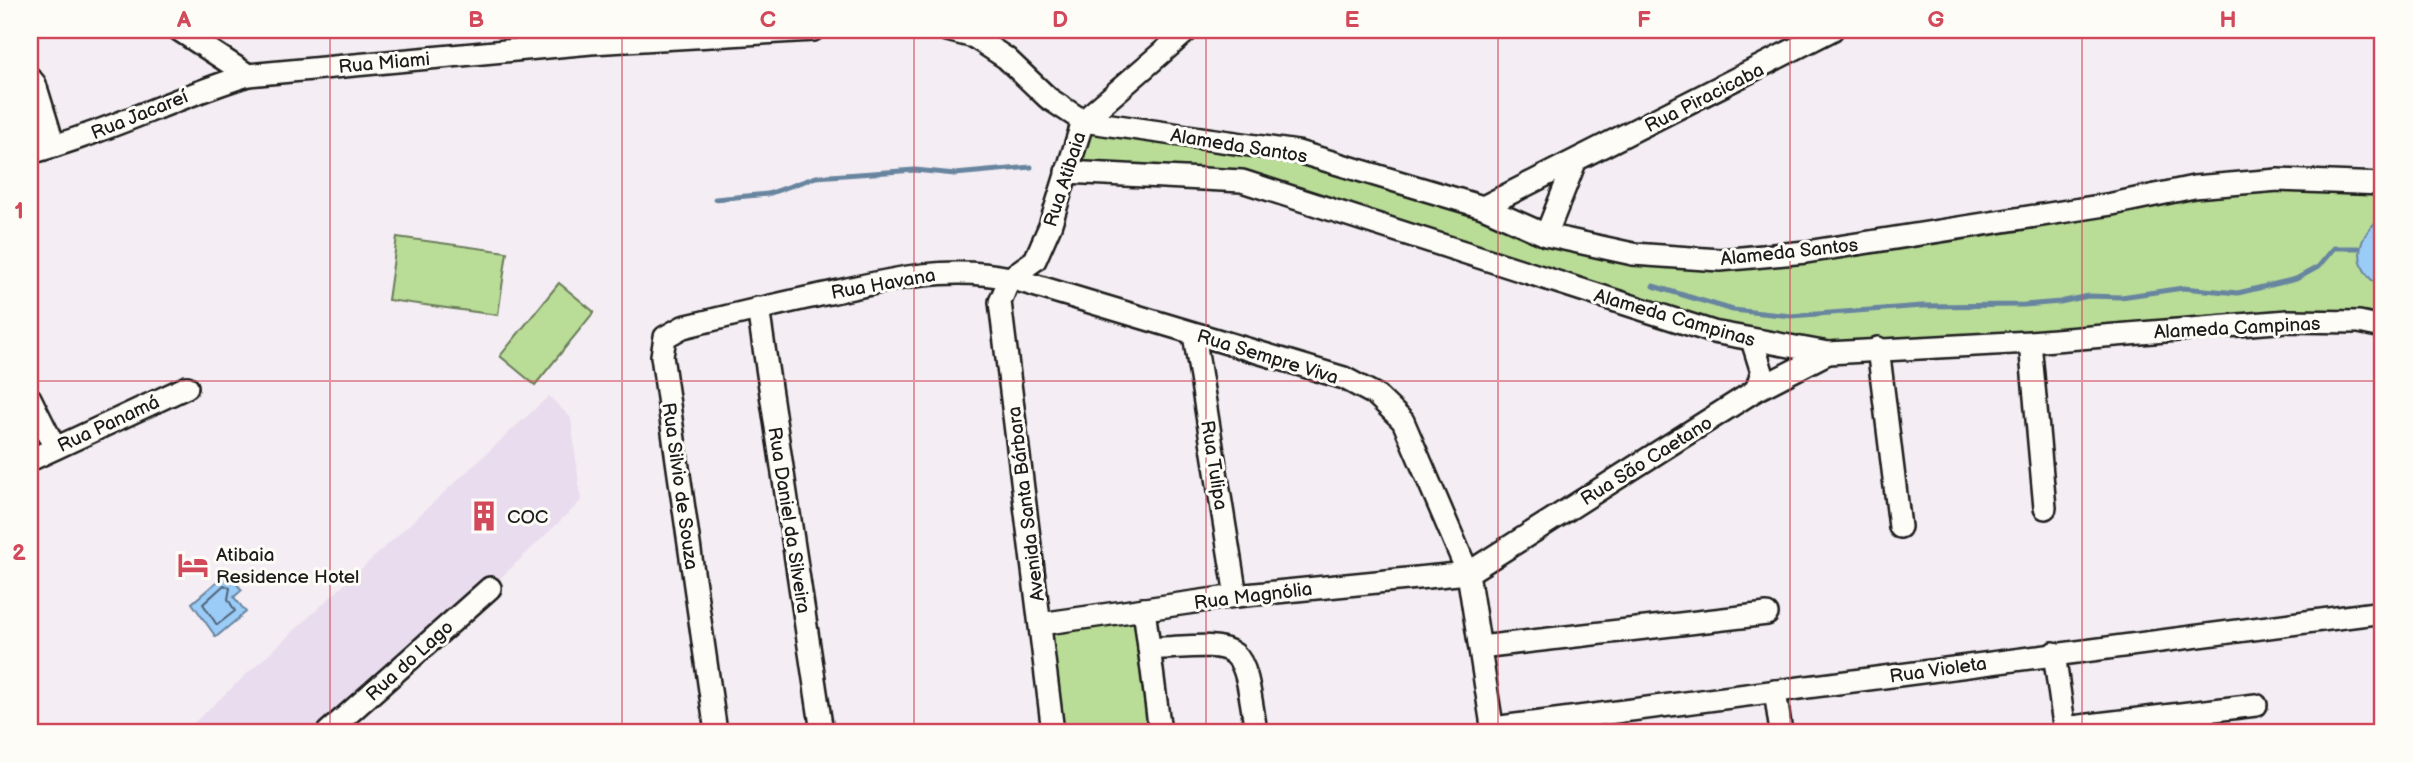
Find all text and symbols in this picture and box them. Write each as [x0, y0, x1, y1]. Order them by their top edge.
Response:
text: A [176, 6, 192, 34]
text: B [468, 6, 484, 34]
text: C [760, 6, 776, 34]
text: D [1052, 6, 1068, 34]
text: E [1345, 6, 1360, 34]
text: F [1637, 6, 1651, 34]
text: G [1928, 6, 1945, 34]
text: H [2219, 6, 2237, 34]
street label: Rua Miami [337, 48, 431, 79]
street label: Rua Piracicaba [1641, 58, 1768, 138]
street label: Rua Jacareí [88, 85, 192, 145]
street label: Alameda Santos [1169, 124, 1309, 169]
street label: Rua Atibaia [1039, 129, 1092, 230]
text: 1 [14, 197, 24, 225]
street label: Alameda Santos [1719, 234, 1859, 271]
street label: Rua Havana [829, 264, 937, 305]
street label: Alameda Campinas [1591, 284, 1758, 352]
street label: Alameda Campinas [2153, 313, 2321, 344]
street label: Rua Sempre Viva [1194, 325, 1341, 390]
street label: Rua Panamá [54, 391, 163, 458]
street label: Rua Silvio de Souza [656, 401, 703, 571]
street label: Avenida Santa Bárbara [1003, 405, 1050, 603]
street label: Rua São Caetano [1577, 412, 1717, 511]
street label: Rua Tulipa [1195, 419, 1232, 512]
street label: Rua Daniel da Silveira [762, 425, 815, 615]
building icon: COC [467, 499, 501, 533]
place label: COC [507, 506, 548, 529]
text: 2 [12, 539, 26, 567]
place label: Atibaia Residence Hotel [216, 544, 359, 589]
hotel icon: Atibaia Residence Hotel [176, 548, 210, 582]
street label: Rua Magnólia [1193, 578, 1314, 615]
street label: Rua do Lago [362, 616, 458, 706]
street label: Rua Violeta [1888, 652, 1988, 689]

